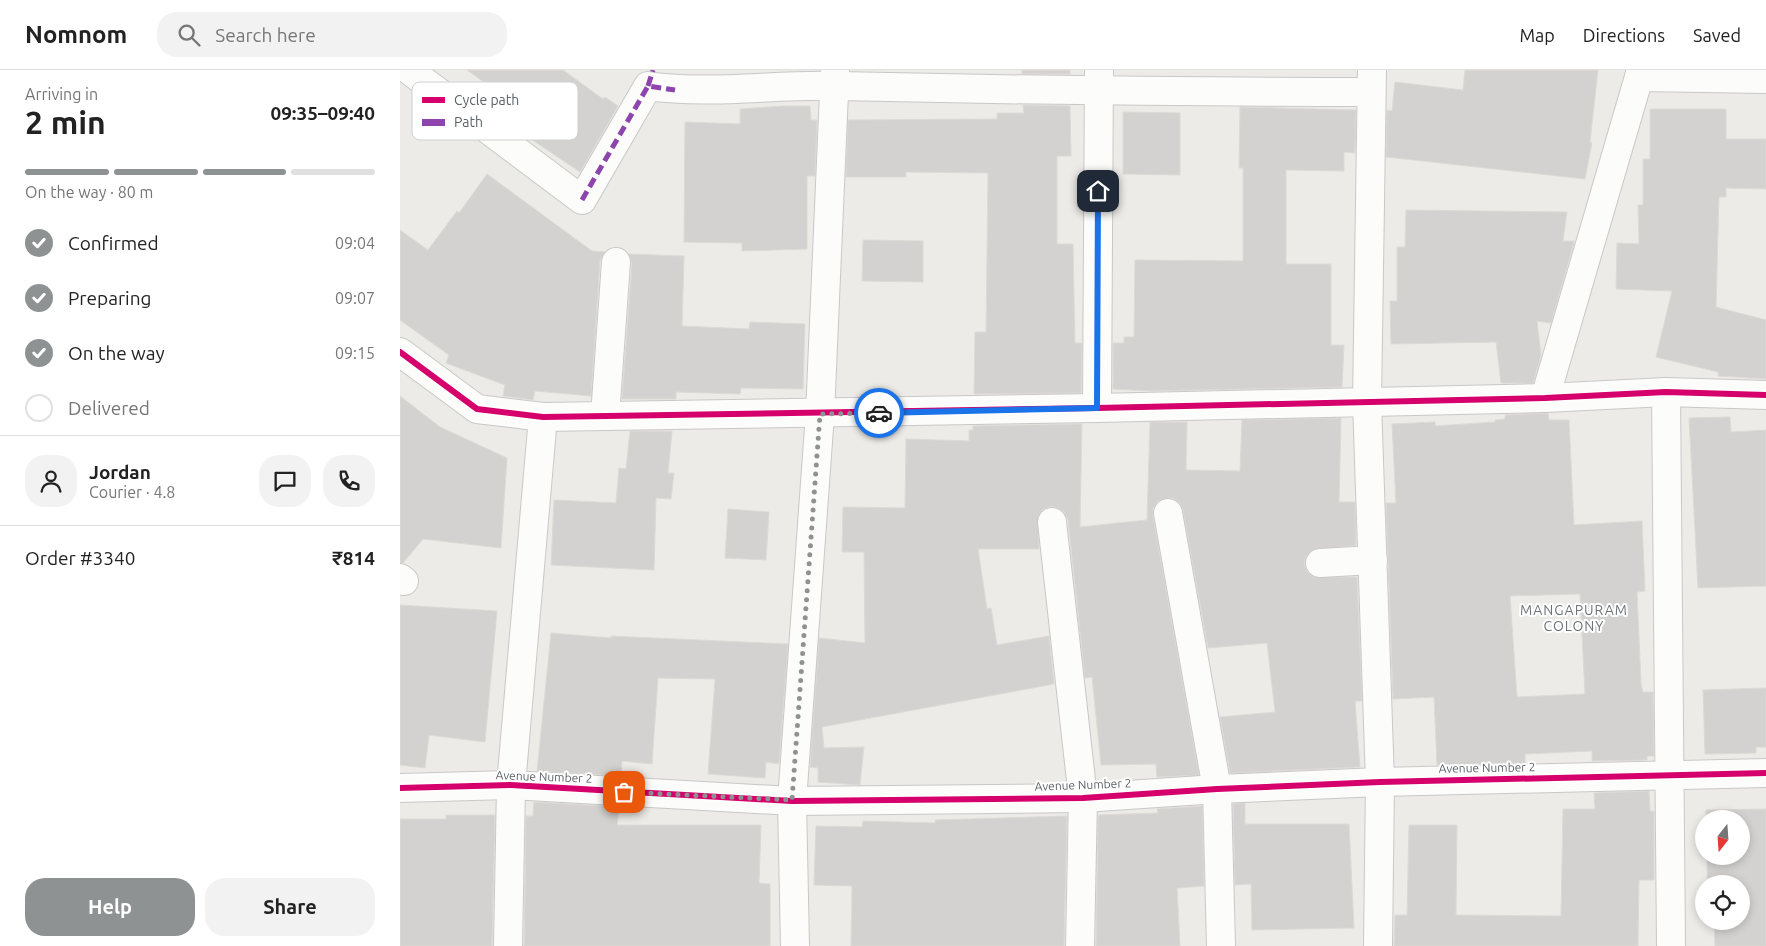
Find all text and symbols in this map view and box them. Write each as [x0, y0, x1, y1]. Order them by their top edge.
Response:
search box [157, 12, 507, 57]
text: Nomnom [25, 21, 127, 48]
icon: search [175, 21, 203, 49]
text: Search here [215, 24, 316, 46]
text: Map [1519, 25, 1555, 45]
text: Directions [1583, 25, 1665, 45]
text: Saved [1693, 25, 1741, 45]
legend [412, 82, 578, 140]
text: Arriving in [25, 85, 98, 103]
text: Cycle path [454, 92, 519, 108]
text: 09:35–09:40 [270, 102, 375, 124]
text: 2 min [25, 104, 106, 140]
text: Path [454, 114, 483, 130]
pin [1077, 170, 1119, 212]
icon: home [1084, 177, 1112, 205]
text: On the way · 80 m [25, 183, 153, 201]
icon: check [25, 229, 53, 257]
text: Confirmed [68, 232, 159, 254]
text: 09:04 [335, 234, 375, 252]
icon: check [25, 284, 53, 312]
text: Preparing [68, 287, 152, 309]
text: 09:07 [335, 289, 375, 307]
icon: check [25, 339, 53, 367]
text: On the way [68, 342, 165, 364]
text: 09:15 [335, 344, 375, 362]
courier [854, 388, 904, 438]
text: Delivered [68, 397, 150, 419]
icon: car [865, 399, 893, 427]
button: person [25, 455, 77, 507]
button: chat [259, 455, 311, 507]
button: phone [323, 455, 375, 507]
text: Jordan [89, 461, 151, 483]
text: Courier · 4.8 [89, 483, 175, 501]
text: Order #3340 [25, 547, 135, 569]
text: ₹814 [332, 547, 375, 569]
district label: MANGAPURAM COLONY [1520, 602, 1628, 634]
street label: Avenue Number 2 [1439, 760, 1535, 775]
street label: Avenue Number 2 [495, 768, 593, 785]
pin [603, 771, 645, 813]
street label: Avenue Number 2 [1034, 776, 1132, 793]
icon: bag [610, 778, 638, 806]
north arrow [1695, 810, 1750, 865]
map controls [1695, 810, 1750, 930]
button: locate [1695, 875, 1750, 930]
button: Help [25, 878, 195, 936]
button: Share [205, 878, 375, 936]

